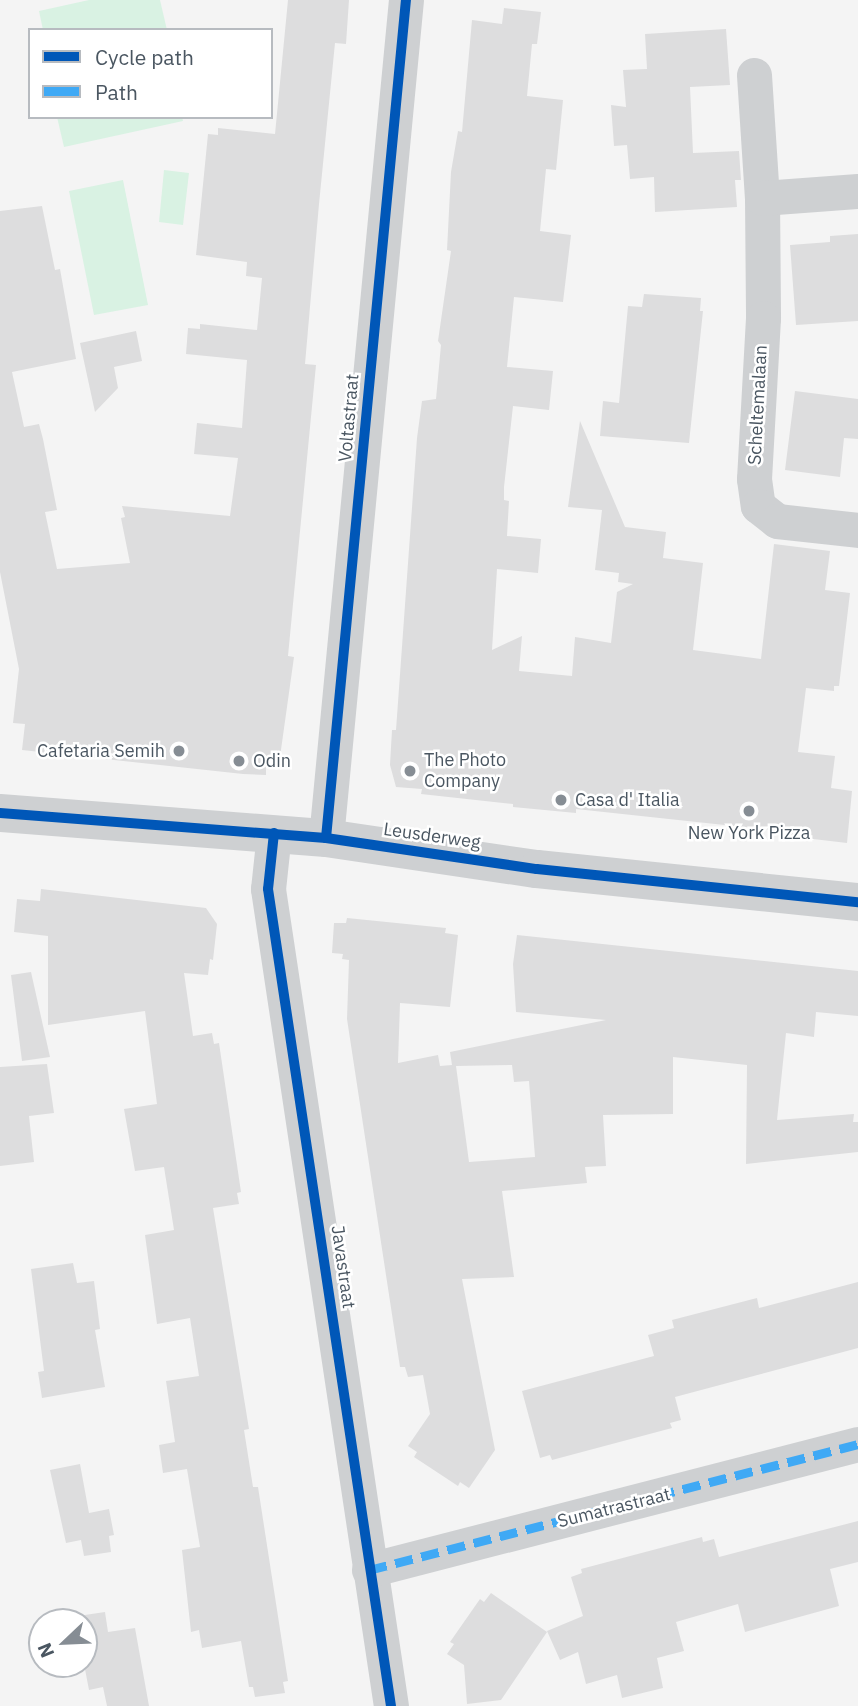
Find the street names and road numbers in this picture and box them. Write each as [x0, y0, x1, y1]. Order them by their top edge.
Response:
street label: Scheltemalaan [744, 344, 772, 466]
street label: Voltastraat [334, 373, 364, 463]
street label: Leusderweg [382, 818, 482, 854]
street label: Javastraat [326, 1224, 360, 1310]
street label: Sumatrastraat [555, 1484, 673, 1532]

